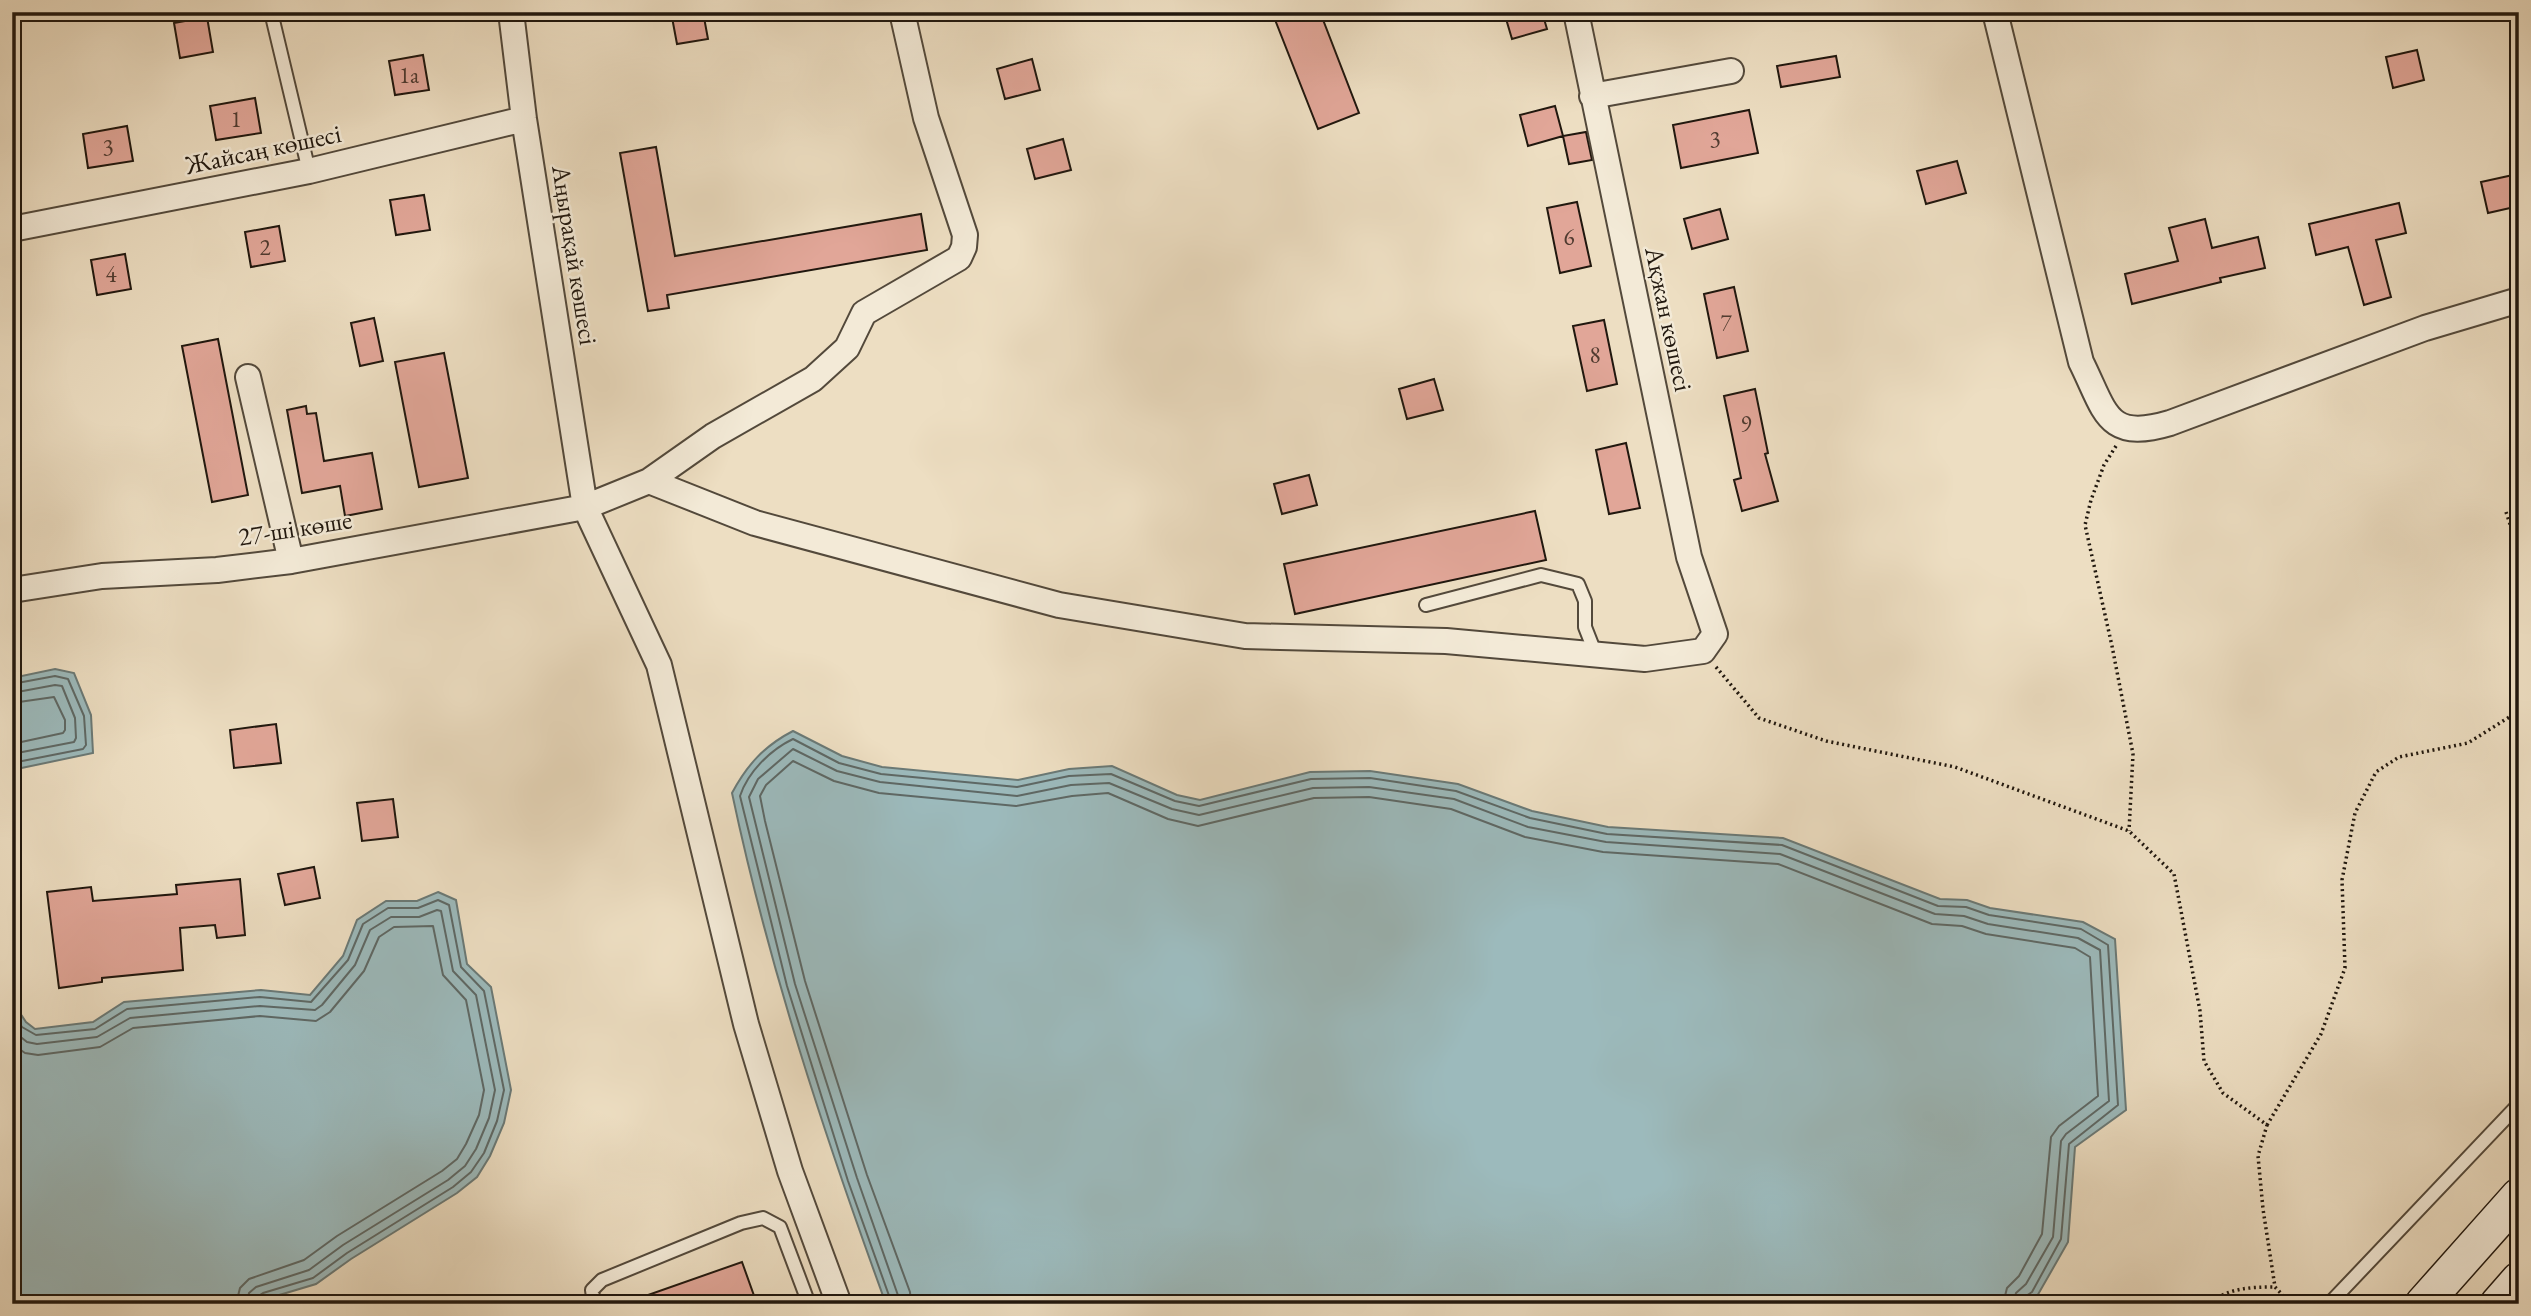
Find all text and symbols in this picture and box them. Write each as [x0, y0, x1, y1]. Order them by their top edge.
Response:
house number: 1а [399, 60, 420, 90]
house number: 1 [230, 104, 242, 134]
street label: Жайсаң көшесі [181, 116, 344, 182]
house number: 3 [1709, 124, 1721, 154]
house number: 3 [102, 132, 114, 162]
street label: Аңырақай көшесі [544, 162, 606, 347]
house number: 6 [1563, 222, 1575, 252]
house number: 2 [259, 232, 271, 262]
street label: Ақжан көшесі [1637, 243, 1701, 394]
house number: 4 [105, 259, 117, 289]
house number: 7 [1720, 308, 1732, 338]
house number: 8 [1589, 340, 1601, 370]
house number: 9 [1740, 409, 1752, 439]
street label: 27-ші көше [236, 502, 354, 554]

